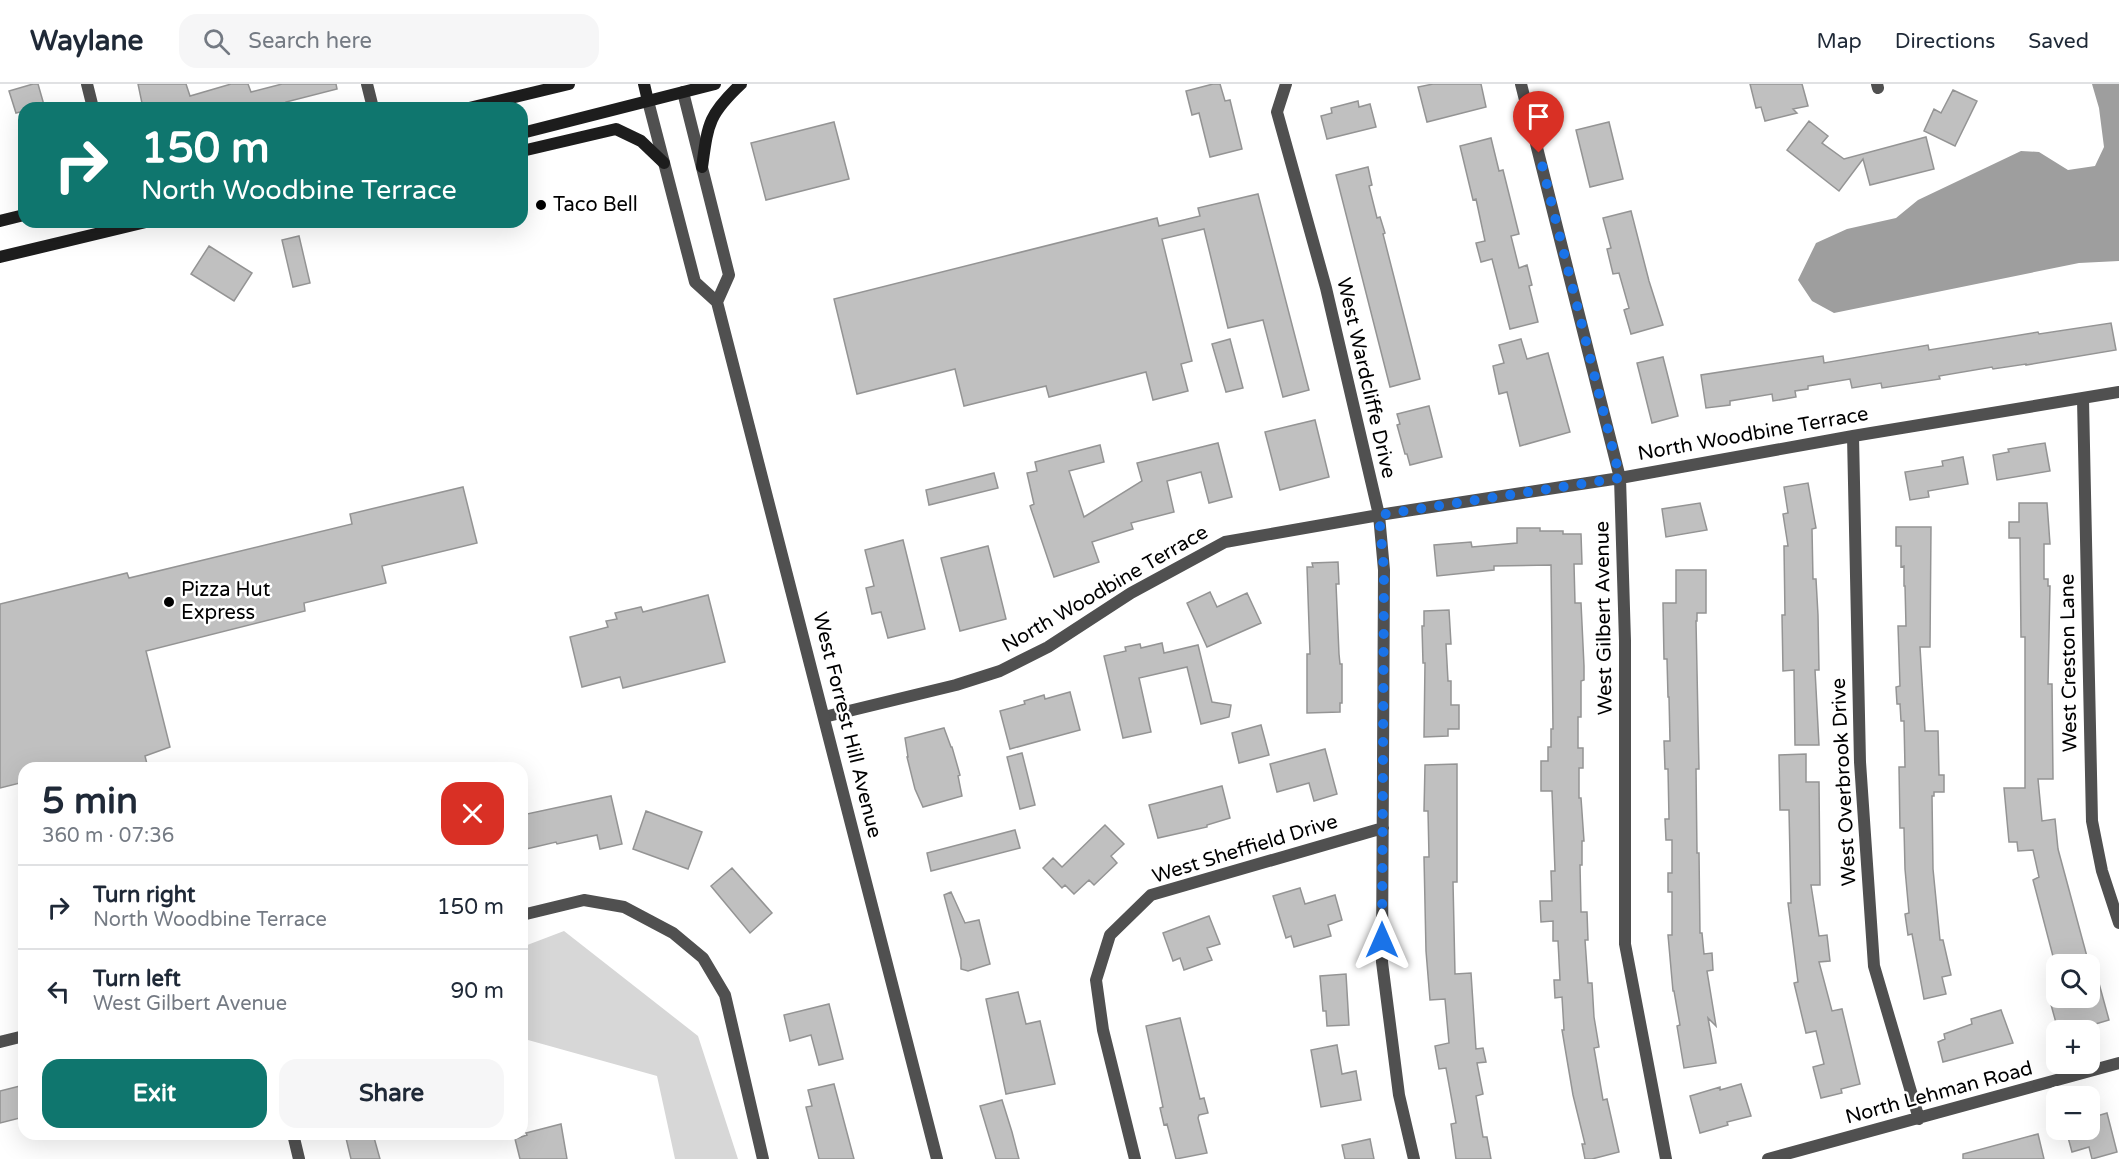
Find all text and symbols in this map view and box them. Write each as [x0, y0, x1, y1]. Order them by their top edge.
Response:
search box [179, 14, 599, 68]
text: Waylane [30, 24, 143, 58]
icon: search [200, 25, 233, 58]
text: Search here [248, 28, 372, 54]
text: Map [1816, 29, 1862, 54]
text: Directions [1895, 29, 1995, 54]
text: Saved [2028, 29, 2089, 54]
pin [1513, 91, 1564, 153]
icon: arrive [1522, 100, 1555, 133]
text: 150 m [141, 123, 270, 174]
icon: right [42, 126, 120, 204]
text: North Woodbine Terrace [141, 174, 457, 207]
place label: Taco Bell [553, 193, 638, 217]
marker: Taco Bell [534, 198, 548, 212]
street label: West Wardcliffe Drive [1331, 275, 1401, 481]
street label: North Woodbine Terrace [1636, 402, 1870, 466]
street label: North Woodbine Terrace [998, 520, 1212, 658]
street label: West Gilbert Avenue [1590, 521, 1618, 715]
street label: West Creston Lane [2055, 574, 2083, 752]
place label: Pizza Hut Express [181, 578, 271, 625]
marker: Pizza Hut Express [162, 595, 176, 609]
street label: West Forrest Hill Avenue [807, 610, 887, 840]
street label: West Overbrook Drive [1827, 677, 1861, 887]
text: 5 min [42, 780, 138, 823]
button: close [441, 782, 504, 845]
street label: West Sheffield Drive [1149, 809, 1341, 889]
text: 360 m · 07:36 [42, 824, 174, 848]
text: Turn right [93, 882, 195, 908]
icon: right [42, 891, 75, 924]
text: 150 m [437, 894, 504, 920]
text: North Woodbine Terrace [93, 908, 327, 932]
position arrow [1350, 908, 1414, 972]
map controls [2046, 954, 2100, 1140]
button: search [2046, 954, 2100, 1008]
text: Turn left [93, 966, 181, 992]
icon: left [42, 975, 75, 1008]
text: 90 m [450, 978, 504, 1004]
text: West Gilbert Avenue [93, 992, 287, 1016]
button: + [2046, 1020, 2100, 1074]
street label: North Lehman Road [1843, 1056, 2035, 1130]
button: Exit [42, 1059, 267, 1128]
button: Share [279, 1059, 504, 1128]
button: − [2046, 1086, 2100, 1140]

